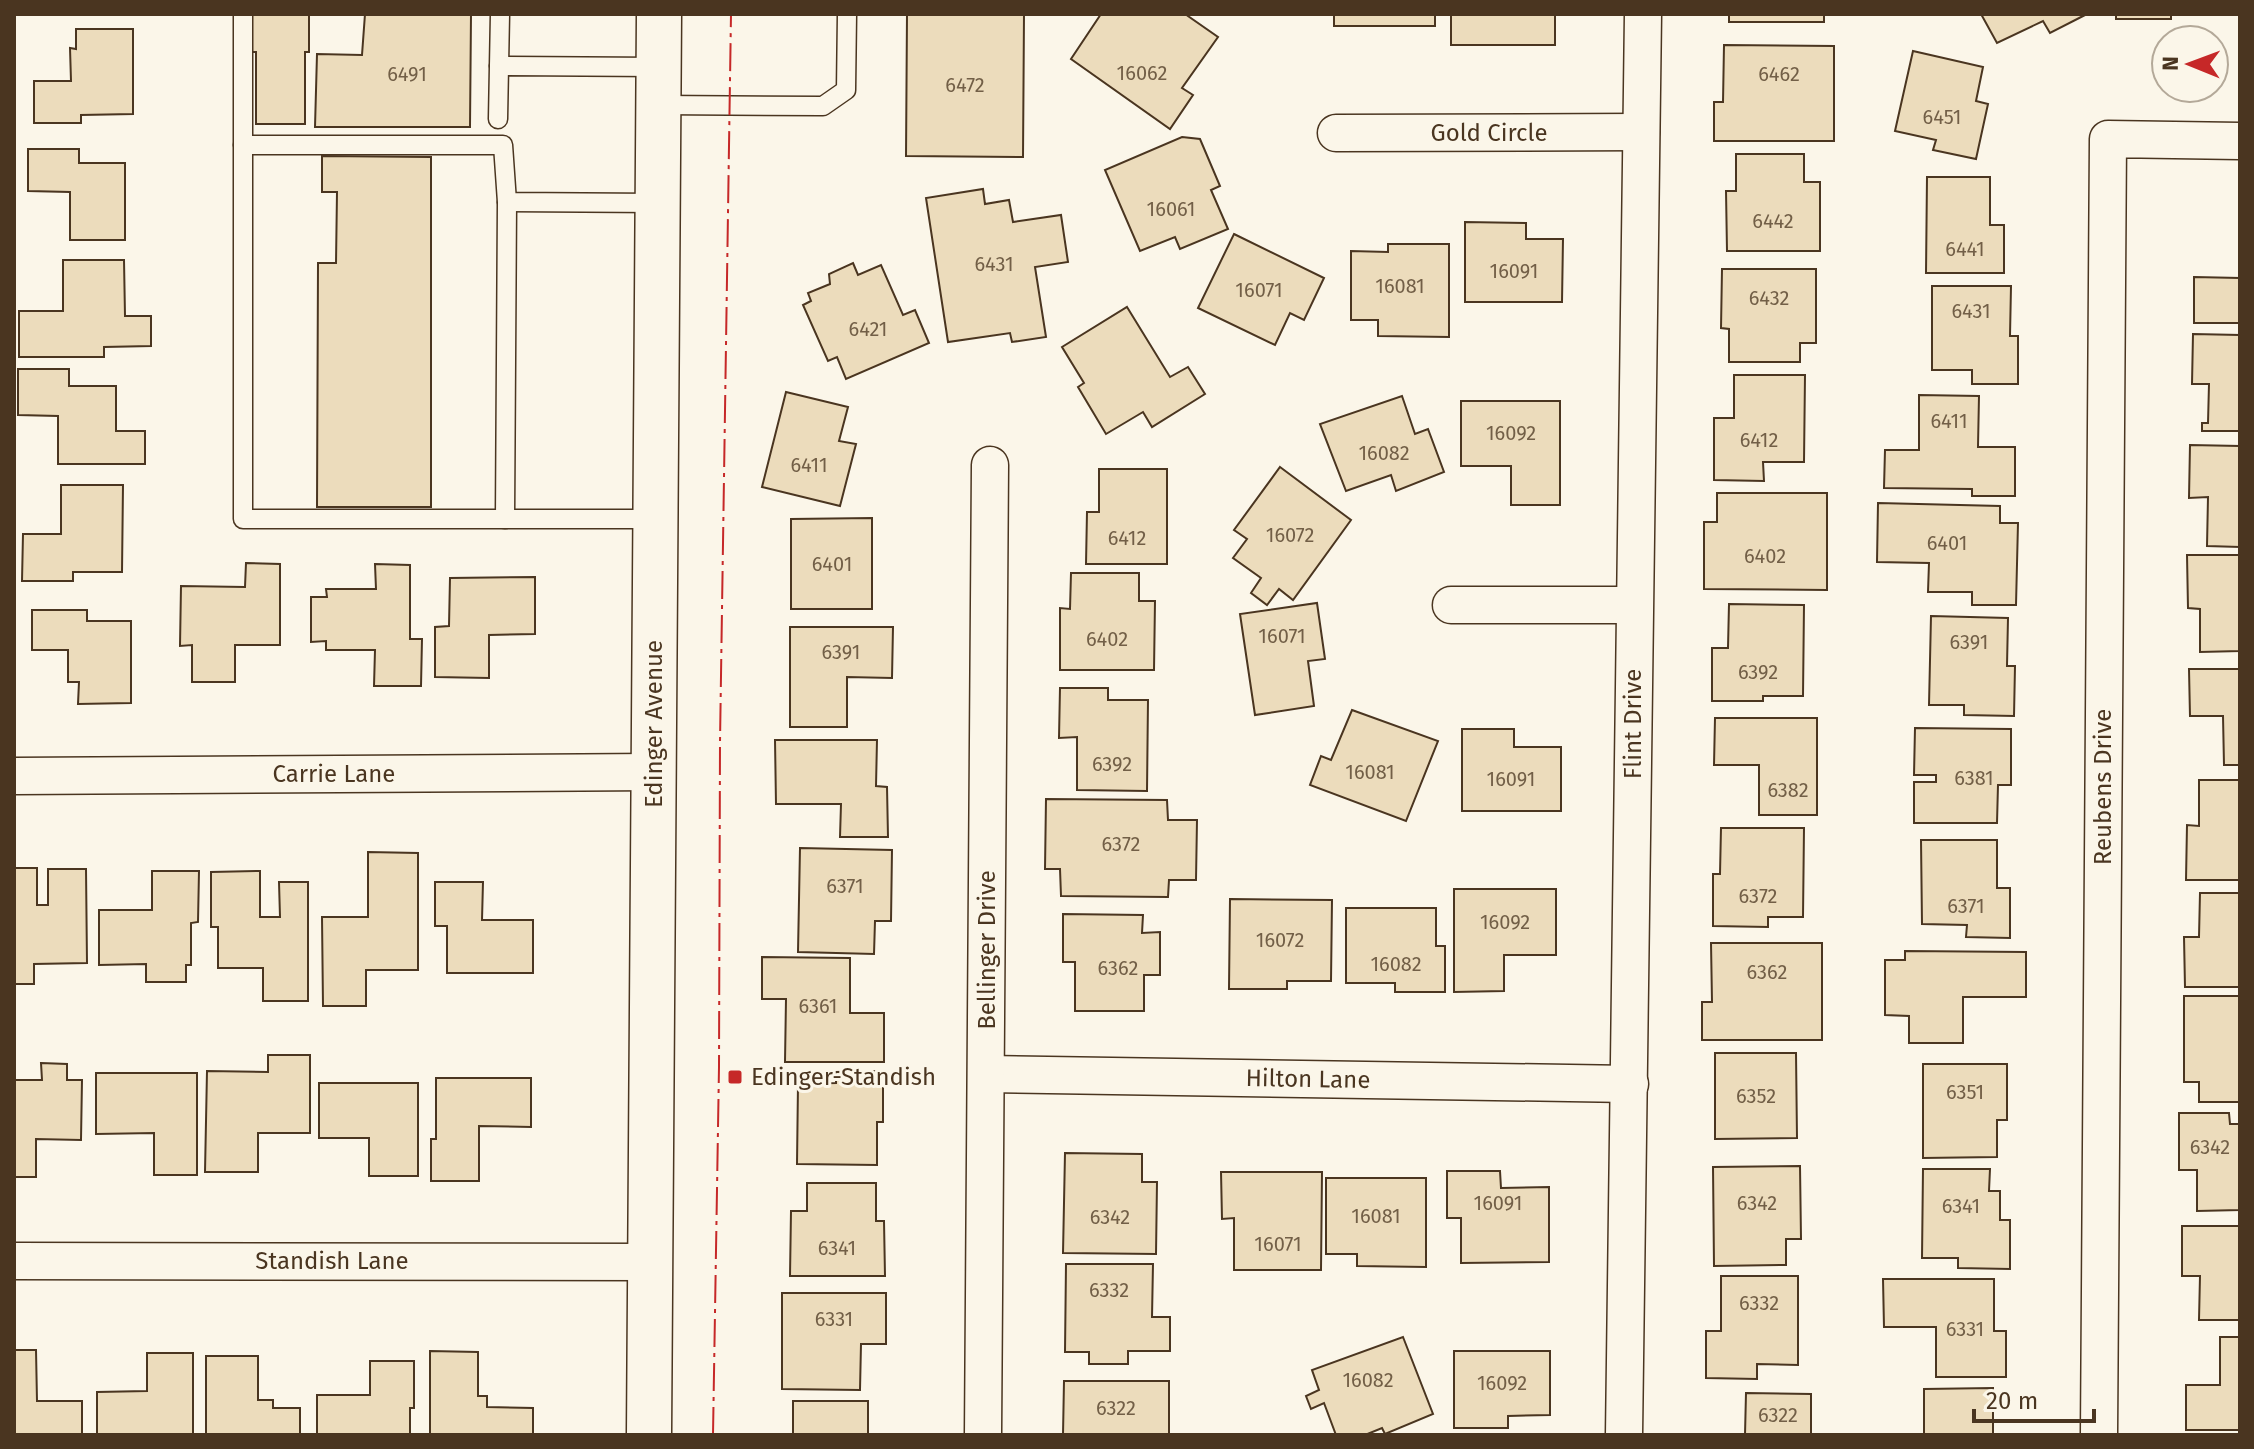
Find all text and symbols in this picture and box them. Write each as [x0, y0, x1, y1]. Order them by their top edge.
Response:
north arrow [2150, 24, 2230, 104]
text: N [2157, 56, 2184, 71]
house number: 16062 [1117, 61, 1167, 85]
house number: 6491 [387, 62, 427, 86]
house number: 6462 [1758, 62, 1800, 86]
house number: 6472 [945, 73, 985, 97]
house number: 6451 [1923, 105, 1961, 129]
street label: Gold Circle [1431, 119, 1548, 147]
house number: 16061 [1147, 197, 1195, 221]
house number: 6442 [1752, 209, 1794, 233]
house number: 6441 [1945, 237, 1985, 261]
house number: 6431 [974, 252, 1014, 276]
house number: 16091 [1489, 259, 1539, 283]
house number: 16081 [1375, 274, 1425, 298]
house number: 16071 [1235, 278, 1283, 302]
house number: 6432 [1749, 286, 1789, 310]
house number: 6431 [1951, 299, 1991, 323]
house number: 6421 [849, 317, 887, 341]
house number: 6411 [1930, 409, 1968, 433]
house number: 16092 [1486, 421, 1536, 445]
house number: 6412 [1740, 428, 1778, 452]
house number: 16082 [1358, 441, 1410, 465]
house number: 6411 [790, 453, 828, 477]
house number: 16072 [1266, 523, 1314, 547]
house number: 6412 [1108, 526, 1146, 550]
house number: 6401 [1927, 531, 1967, 555]
house number: 6402 [1744, 544, 1786, 568]
house number: 6401 [812, 552, 852, 576]
house number: 16071 [1258, 624, 1306, 648]
house number: 6402 [1086, 627, 1128, 651]
house number: 6391 [1950, 630, 1988, 654]
street label: Edinger Avenue [640, 640, 668, 808]
house number: 6391 [822, 640, 860, 664]
house number: 6392 [1738, 660, 1778, 684]
street label: Flint Drive [1619, 669, 1647, 779]
street label: Reubens Drive [2089, 709, 2117, 865]
house number: 6392 [1092, 752, 1132, 776]
street label: Carrie Lane [273, 760, 395, 788]
house number: 16081 [1345, 760, 1395, 784]
house number: 6381 [1954, 766, 1994, 790]
house number: 16091 [1486, 767, 1536, 791]
house number: 6382 [1767, 778, 1809, 802]
house number: 6372 [1102, 832, 1140, 856]
street label: Bellinger Drive [973, 870, 1001, 1030]
house number: 6371 [826, 874, 864, 898]
house number: 6372 [1739, 884, 1777, 908]
house number: 6371 [1947, 894, 1985, 918]
house number: 16092 [1480, 910, 1530, 934]
house number: 16072 [1256, 928, 1304, 952]
house number: 16082 [1370, 952, 1422, 976]
house number: 6362 [1098, 956, 1138, 980]
house number: 6362 [1747, 960, 1787, 984]
house number: 6361 [799, 994, 837, 1018]
place label: Edinger-Standish [751, 1063, 936, 1091]
street label: Hilton Lane [1245, 1064, 1371, 1094]
marker: Edinger-Standish [726, 1068, 744, 1086]
house number: 6351 [1946, 1080, 1984, 1104]
house number: 6352 [1736, 1084, 1776, 1108]
house number: 6342 [2190, 1135, 2230, 1159]
house number: 16091 [1473, 1191, 1523, 1215]
house number: 6342 [1737, 1191, 1777, 1215]
house number: 6341 [1942, 1194, 1980, 1218]
house number: 16081 [1351, 1204, 1401, 1228]
house number: 6342 [1090, 1205, 1130, 1229]
house number: 16071 [1254, 1232, 1302, 1256]
house number: 6341 [818, 1236, 856, 1260]
street label: Standish Lane [255, 1247, 409, 1275]
house number: 6332 [1089, 1278, 1129, 1302]
house number: 6332 [1739, 1291, 1779, 1315]
house number: 6331 [815, 1307, 853, 1331]
house number: 6331 [1946, 1317, 1984, 1341]
house number: 16082 [1342, 1368, 1394, 1392]
house number: 16092 [1477, 1371, 1527, 1395]
scale bar [1974, 1373, 2094, 1423]
text: 20 m [1986, 1387, 2038, 1415]
house number: 6322 [1096, 1396, 1136, 1420]
house number: 6322 [1758, 1403, 1798, 1427]

